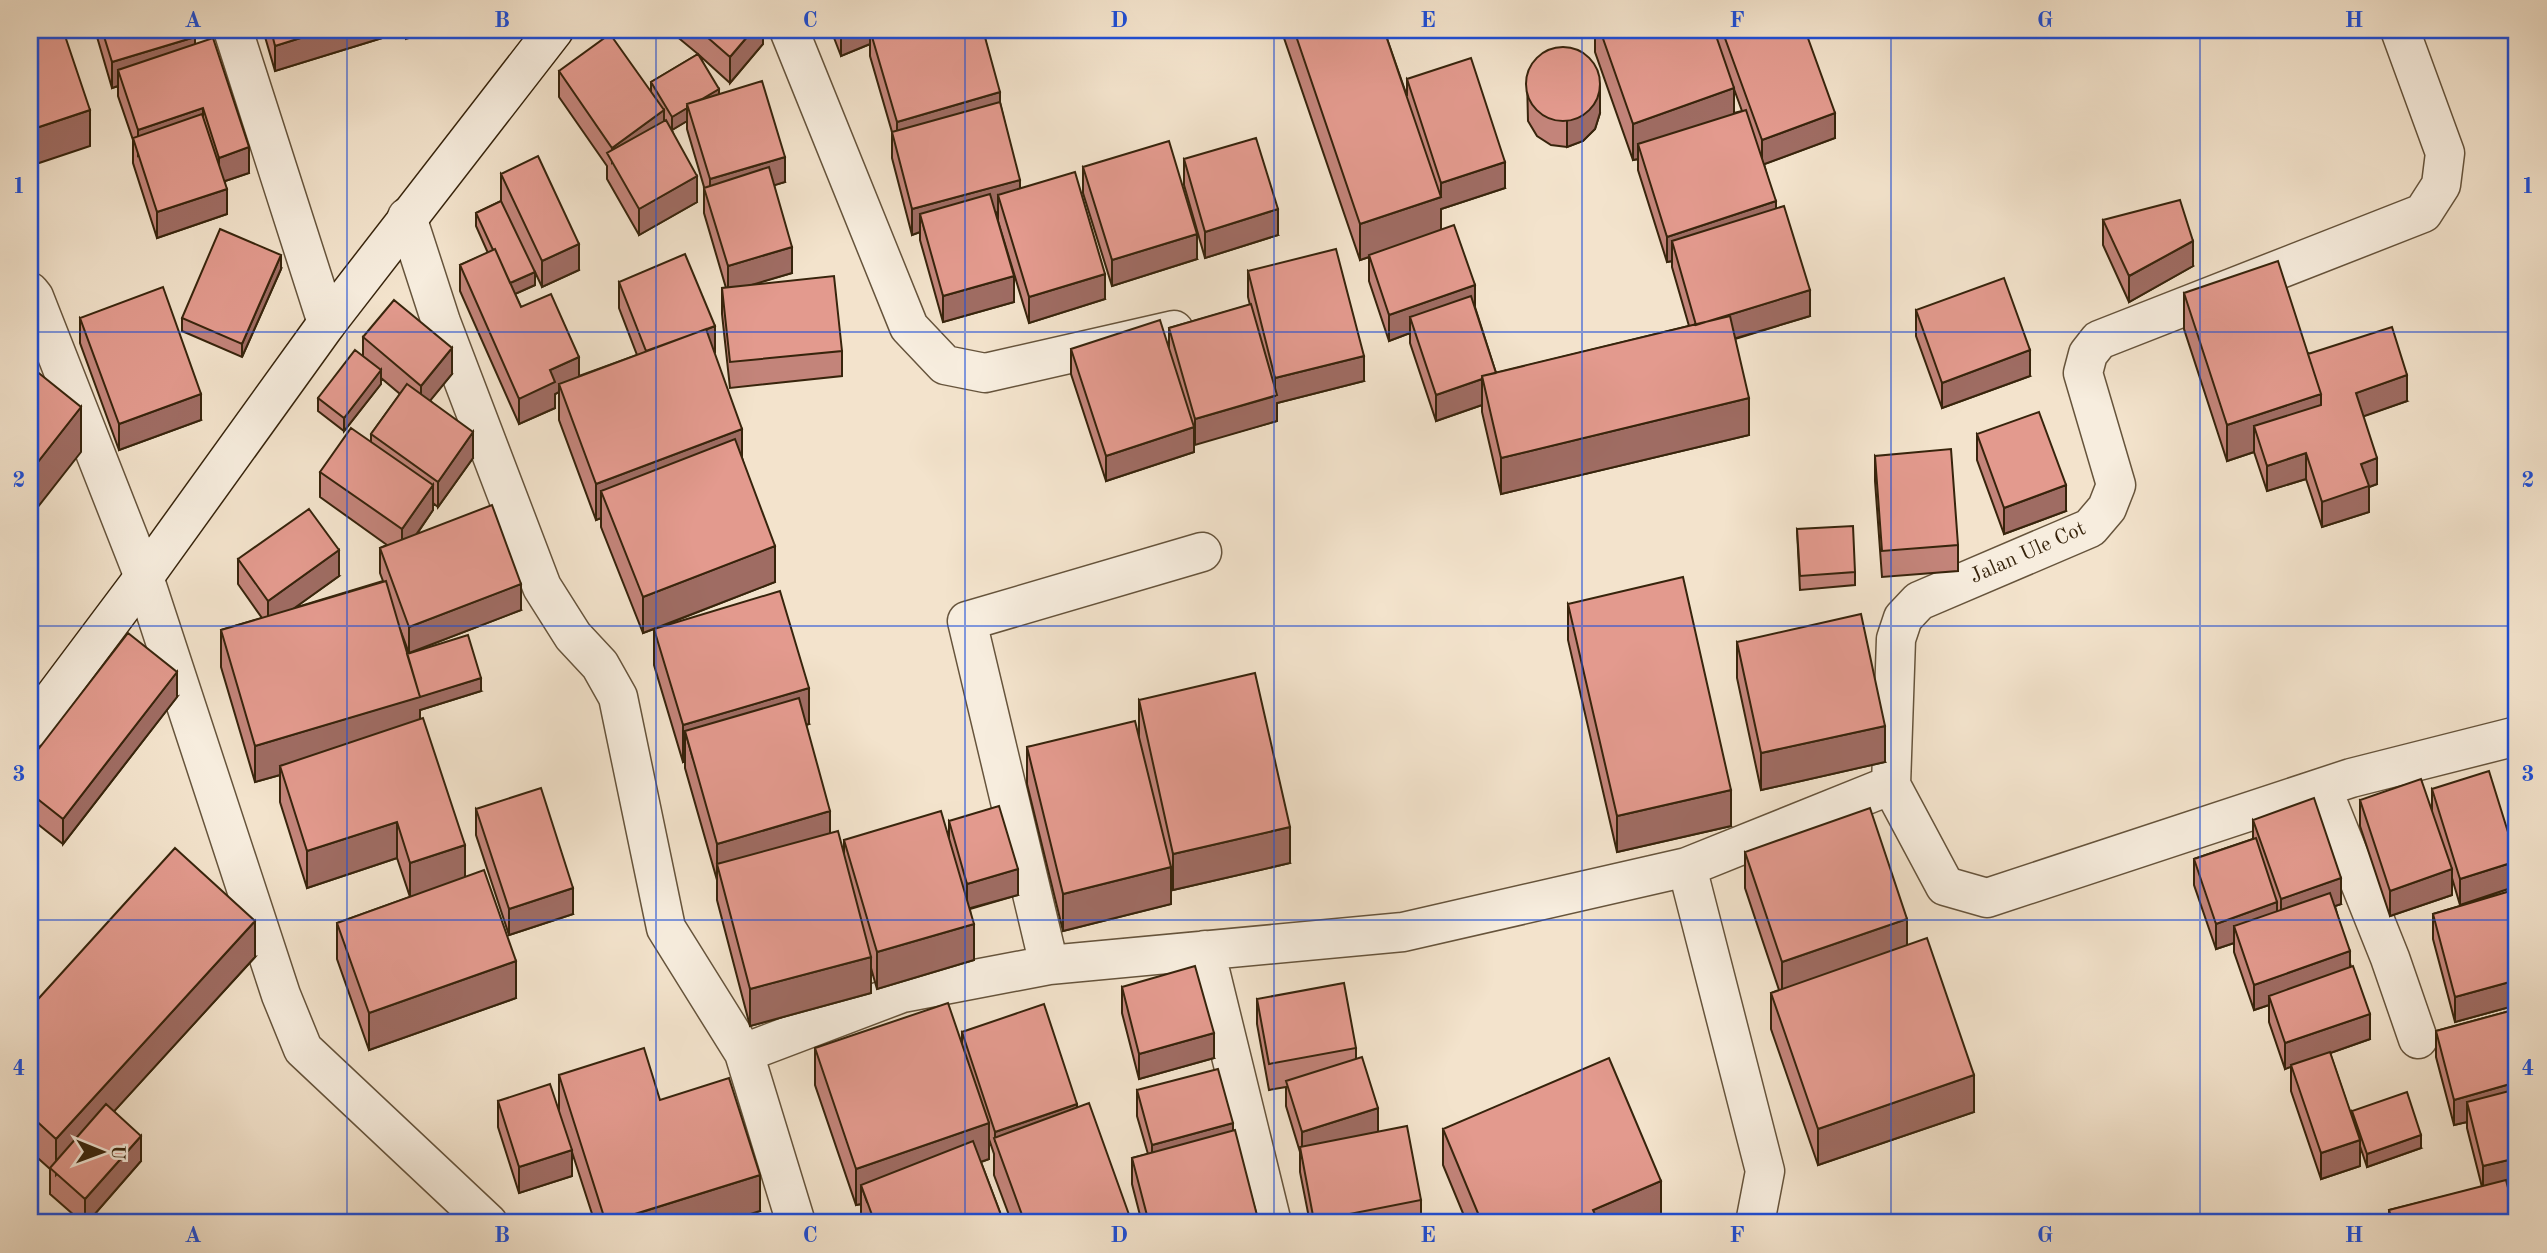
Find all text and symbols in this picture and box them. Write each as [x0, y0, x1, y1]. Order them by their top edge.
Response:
text: A [184, 9, 202, 32]
text: B [494, 9, 510, 32]
text: C [802, 9, 818, 32]
text: D [1110, 9, 1128, 32]
text: E [1420, 9, 1436, 32]
text: F [1729, 9, 1745, 32]
text: G [2037, 9, 2053, 32]
text: H [2345, 9, 2363, 32]
text: 1 [12, 175, 26, 198]
text: 1 [2521, 175, 2535, 198]
text: 2 [12, 469, 26, 492]
text: 2 [2521, 469, 2535, 492]
street label: Jalan Ule Cot [1967, 518, 2089, 588]
text: 3 [12, 763, 26, 786]
text: 3 [2521, 763, 2535, 786]
text: 4 [12, 1057, 26, 1080]
text: 4 [2521, 1057, 2535, 1080]
north arrow [66, 1116, 136, 1186]
text: U [107, 1145, 126, 1160]
text: A [184, 1224, 202, 1247]
text: B [494, 1224, 510, 1247]
text: C [802, 1224, 818, 1247]
text: D [1110, 1224, 1128, 1247]
text: E [1420, 1224, 1436, 1247]
text: F [1729, 1224, 1745, 1247]
text: G [2037, 1224, 2053, 1247]
text: H [2345, 1224, 2363, 1247]

